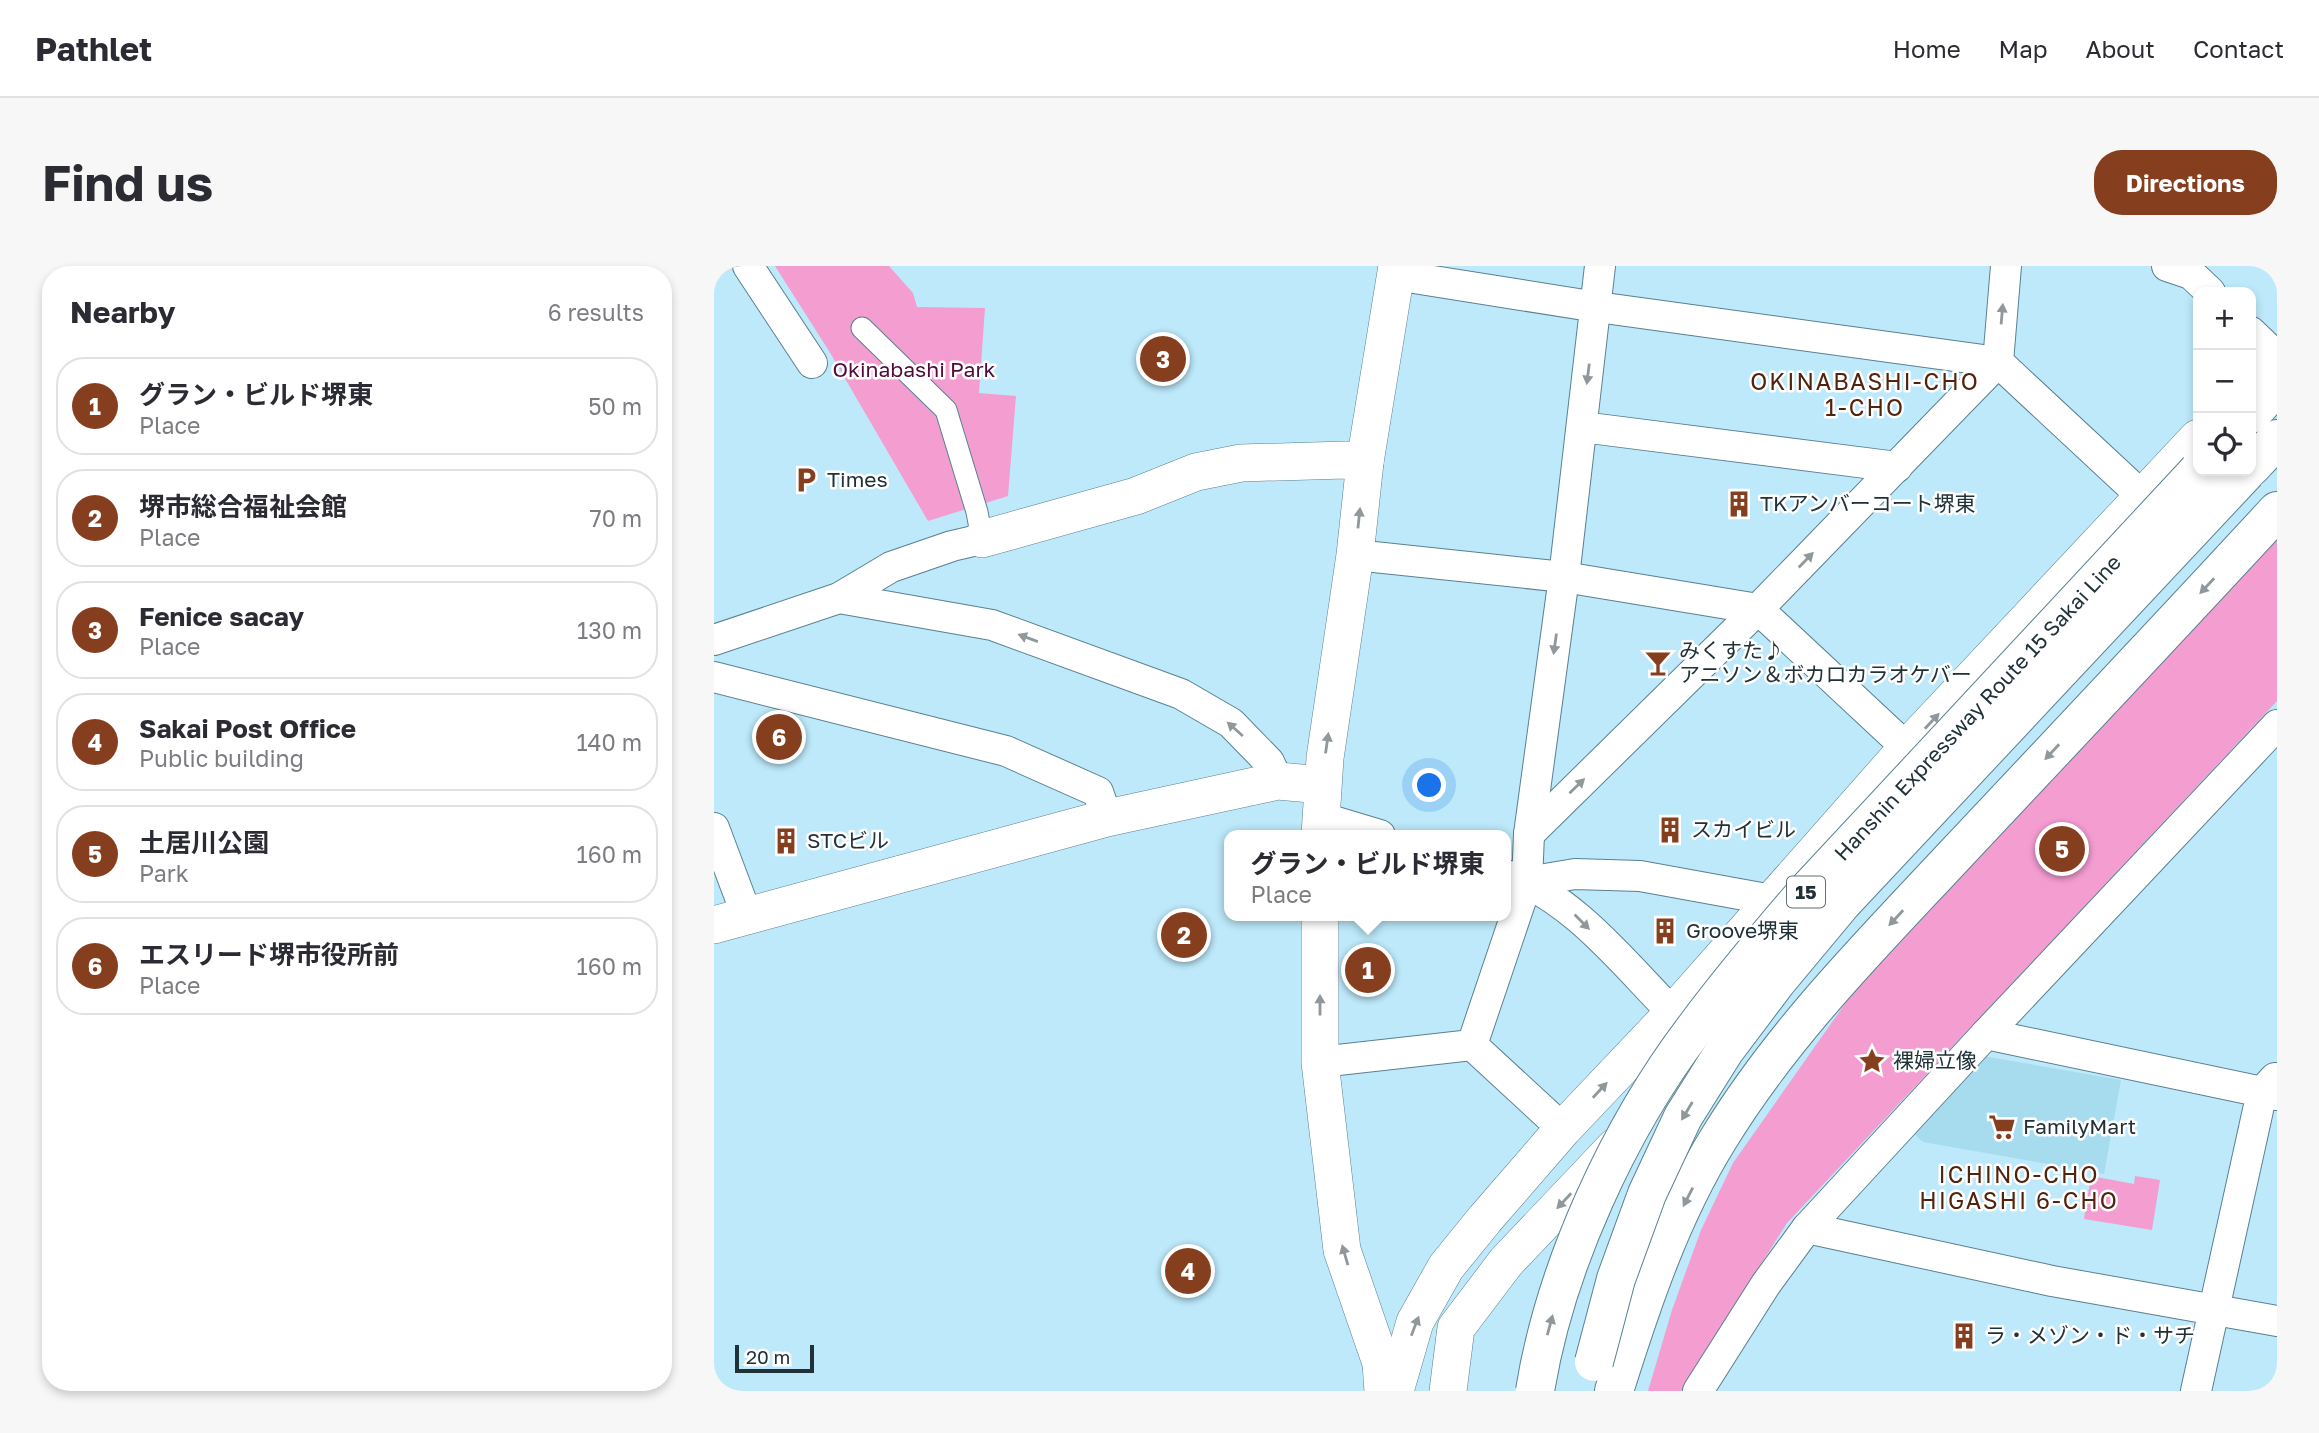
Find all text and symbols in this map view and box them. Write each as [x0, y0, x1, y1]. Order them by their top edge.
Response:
text: Pathlet [35, 29, 152, 68]
text: Home [1893, 34, 1961, 63]
text: Map [1999, 34, 2048, 63]
text: About [2086, 34, 2155, 63]
text: Contact [2193, 34, 2284, 63]
button: Directions [2094, 150, 2277, 215]
text: Find us [42, 153, 213, 212]
map controls [2193, 287, 2256, 476]
button: + [2193, 287, 2256, 350]
text: Nearby [70, 294, 175, 330]
text: 6 results [548, 298, 644, 326]
one-way arrow [1997, 303, 2008, 325]
pin: 3 [1140, 333, 1186, 385]
button: − [2193, 350, 2256, 413]
park label: Okinabashi Park [833, 356, 996, 382]
one-way arrow [1583, 363, 1594, 385]
district label: OKINABASHI-CHO 1-CHO [1750, 367, 1980, 421]
text: グラン・ビルド堺東 [139, 379, 373, 410]
text: 1 [89, 392, 101, 420]
text: 50 m [588, 392, 642, 420]
text: Place [139, 411, 200, 439]
button: locate [2193, 413, 2256, 476]
parking icon: Times [791, 465, 821, 495]
place label: Times [827, 466, 888, 492]
building icon: TKアンバーコート堺東 [1724, 489, 1754, 519]
place label: TKアンバーコート堺東 [1760, 490, 1976, 516]
text: 堺市総合福祉会館 [139, 491, 347, 522]
text: 2 [88, 504, 102, 532]
text: 70 m [589, 504, 642, 532]
one-way arrow [1354, 506, 1365, 528]
text: Place [139, 523, 200, 551]
street label: Hanshin Expressway Route 15 Sakai Line [1829, 550, 2127, 866]
one-way arrow [1798, 552, 1814, 569]
one-way arrow [2200, 577, 2216, 594]
text: Fenice sacay [139, 601, 304, 632]
text: 3 [88, 616, 102, 644]
text: 130 m [577, 616, 642, 644]
text: Place [139, 632, 200, 660]
one-way arrow [1018, 632, 1039, 643]
one-way arrow [1549, 633, 1560, 655]
place label: みくすた♪ アニソン＆ボカロカラオケバー [1679, 637, 1972, 687]
bar icon: みくすた♪ アニソン＆ボカロカラオケバー [1643, 648, 1673, 678]
pin: 6 [756, 711, 802, 763]
text: Sakai Post Office [139, 713, 356, 744]
one-way arrow [1924, 713, 1940, 730]
one-way arrow [1227, 721, 1244, 737]
text: 4 [88, 728, 102, 756]
text: 140 m [576, 728, 642, 756]
one-way arrow [1322, 732, 1333, 754]
one-way arrow [2044, 743, 2060, 760]
text: Public building [139, 744, 304, 772]
your location [1412, 768, 1446, 802]
one-way arrow [1569, 778, 1586, 795]
building icon: スカイビル [1655, 815, 1685, 845]
place label: スカイビル [1691, 816, 1796, 842]
pin: 5 [2039, 823, 2085, 875]
building icon: STCビル [771, 826, 801, 856]
text: 土居川公園 [139, 827, 269, 858]
place label: STCビル [807, 827, 889, 853]
popup [1224, 830, 1511, 921]
text: 5 [88, 840, 102, 868]
text: 160 m [577, 840, 642, 868]
text: グラン・ビルド堺東 [1250, 848, 1485, 879]
text: Park [139, 859, 189, 887]
road number: 15 [1787, 876, 1825, 908]
text: Place [1250, 880, 1312, 908]
pin: 2 [1161, 909, 1207, 961]
one-way arrow [1888, 909, 1904, 927]
one-way arrow [1574, 913, 1591, 930]
building icon: Groove堺東 [1650, 916, 1680, 946]
place label: Groove堺東 [1686, 917, 1799, 943]
text: エスリード堺市役所前 [139, 939, 399, 970]
pin: 1 [1345, 944, 1391, 996]
text: 6 [88, 952, 102, 980]
text: 160 m [577, 952, 642, 980]
text: Place [139, 971, 200, 999]
one-way arrow [1314, 994, 1326, 1016]
place icon: 裸婦立像 [1857, 1046, 1887, 1076]
place label: 裸婦立像 [1893, 1047, 1977, 1073]
one-way arrow [1592, 1082, 1608, 1099]
one-way arrow [1681, 1101, 1693, 1120]
supermarket icon: FamilyMart [1987, 1112, 2017, 1142]
place label: FamilyMart [2023, 1113, 2136, 1139]
district label: ICHINO-CHO HIGASHI 6-CHO [1919, 1160, 2119, 1214]
one-way arrow [1682, 1187, 1693, 1207]
one-way arrow [1556, 1192, 1572, 1209]
one-way arrow [1339, 1244, 1350, 1266]
pin: 4 [1165, 1245, 1211, 1297]
one-way arrow [1545, 1313, 1556, 1335]
one-way arrow [1410, 1315, 1421, 1336]
building icon: ラ・メゾン・ド・サチ [1949, 1321, 1979, 1351]
place label: ラ・メゾン・ド・サチ [1985, 1322, 2195, 1348]
scale bar [735, 1342, 814, 1374]
text: 20 m [746, 1345, 790, 1368]

